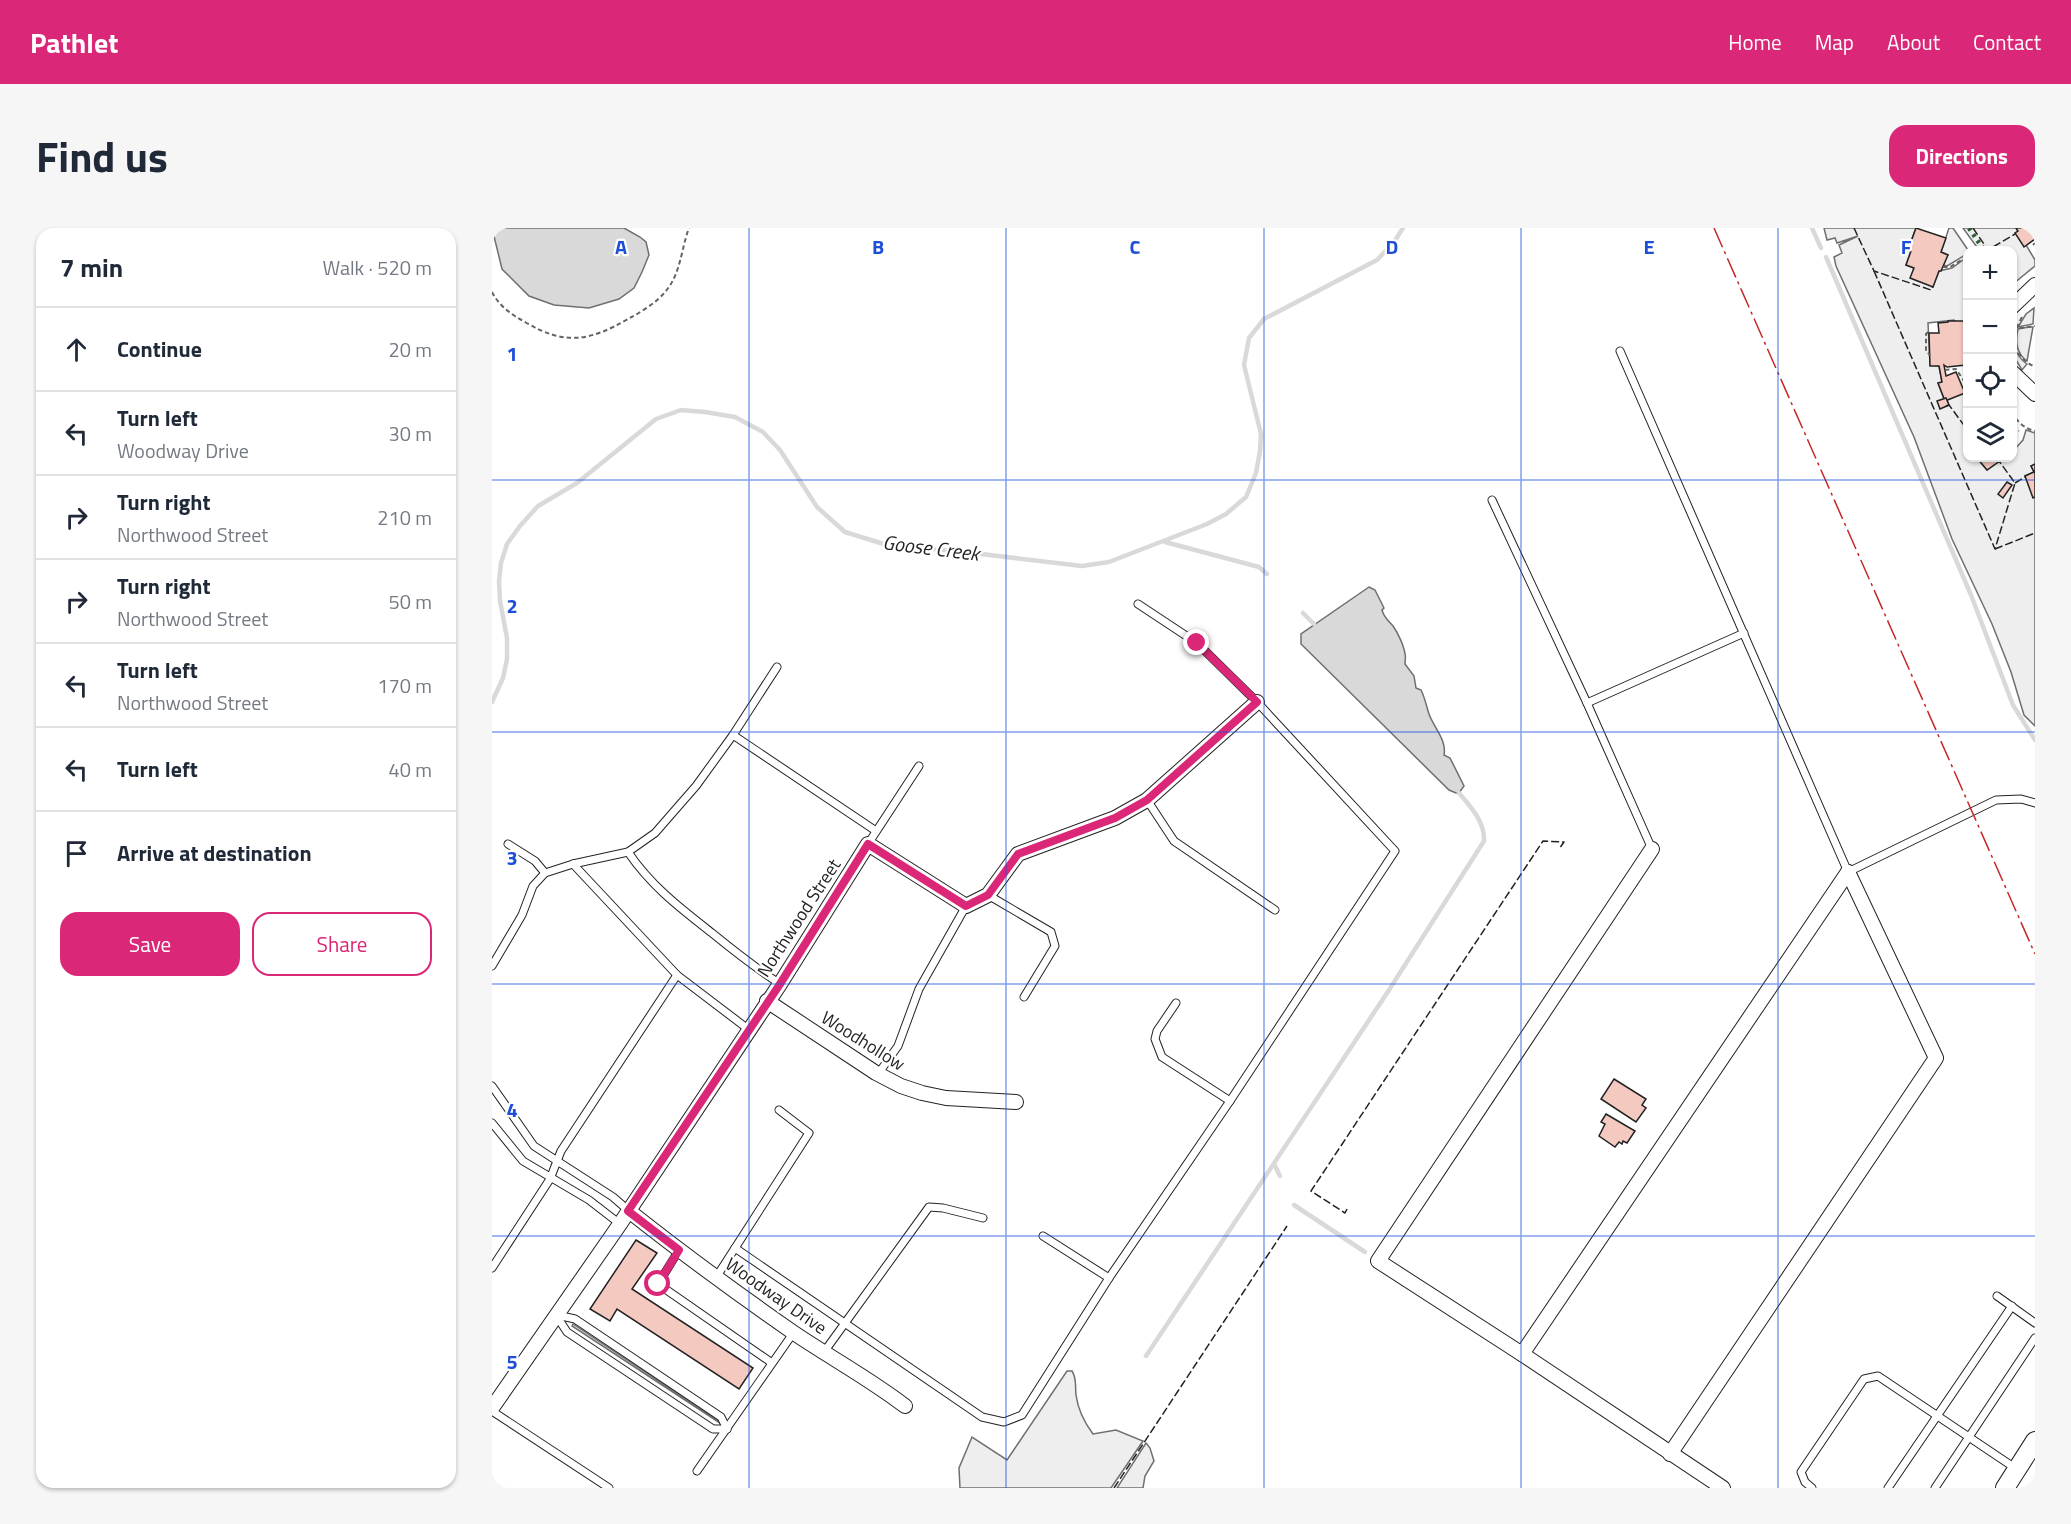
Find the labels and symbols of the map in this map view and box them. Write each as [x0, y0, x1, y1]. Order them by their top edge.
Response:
text: A [615, 231, 627, 262]
text: B [872, 231, 884, 262]
text: C [1130, 231, 1141, 262]
text: D [1386, 231, 1398, 262]
text: E [1643, 231, 1655, 262]
text: F [1901, 231, 1912, 262]
text: 1 [506, 338, 518, 369]
water label: Goose Creek [881, 526, 983, 569]
text: 2 [506, 590, 518, 621]
route end [1183, 629, 1209, 655]
text: 3 [506, 842, 518, 873]
street label: Northwood Street [750, 853, 847, 982]
street label: Woodhollow [816, 1004, 911, 1077]
text: 4 [506, 1094, 518, 1125]
street label: Woodway Drive [720, 1250, 833, 1341]
route start [644, 1270, 670, 1296]
text: 5 [506, 1346, 518, 1377]

